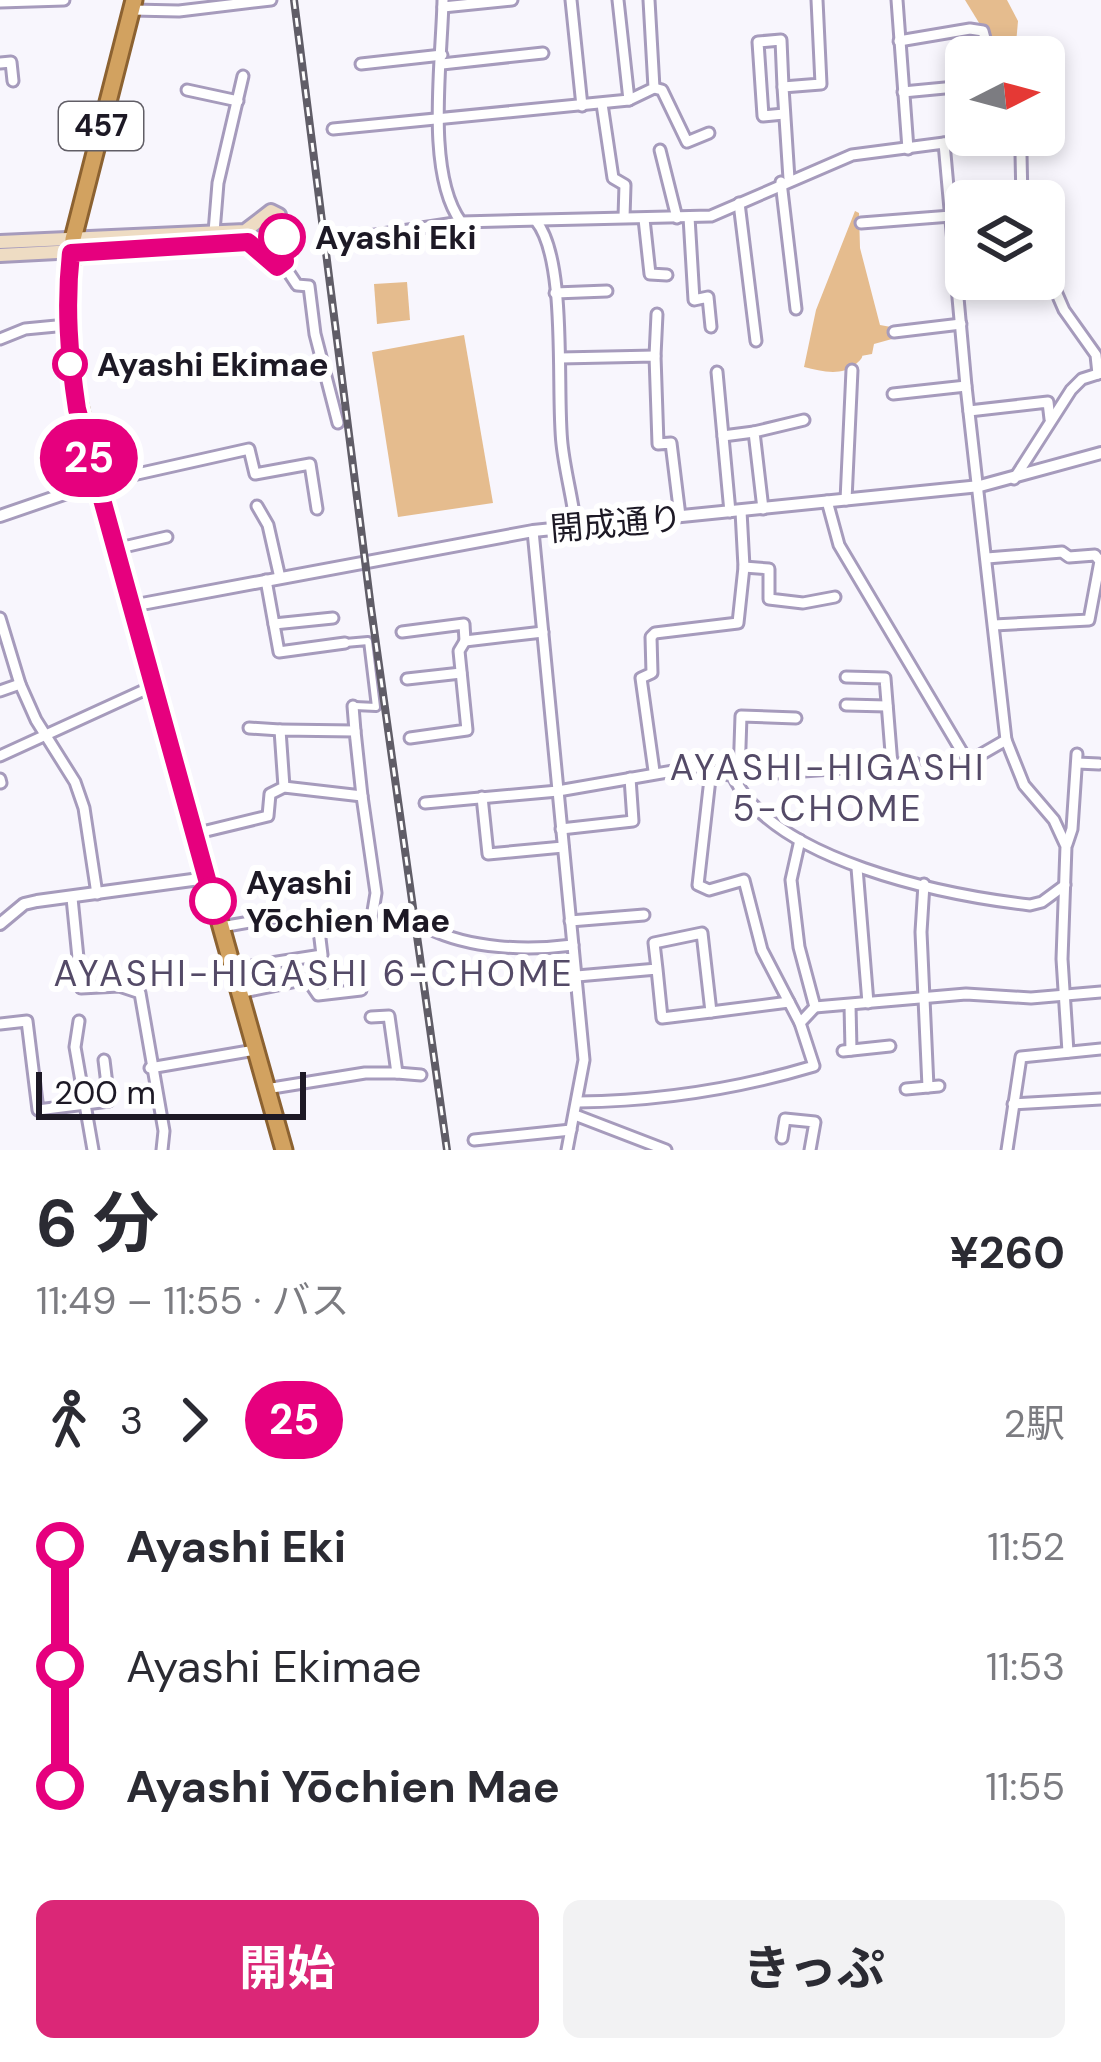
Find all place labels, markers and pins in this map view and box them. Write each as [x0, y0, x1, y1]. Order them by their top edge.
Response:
marker: Ayashi Eki [260, 215, 304, 259]
place label: Ayashi Eki [315, 216, 476, 259]
place label: Ayashi Ekimae [97, 343, 329, 386]
marker: Ayashi Ekimae [54, 348, 86, 380]
place label: Ayashi Yōchien Mae [246, 861, 450, 942]
marker: Ayashi Yōchien Mae [191, 879, 235, 923]

